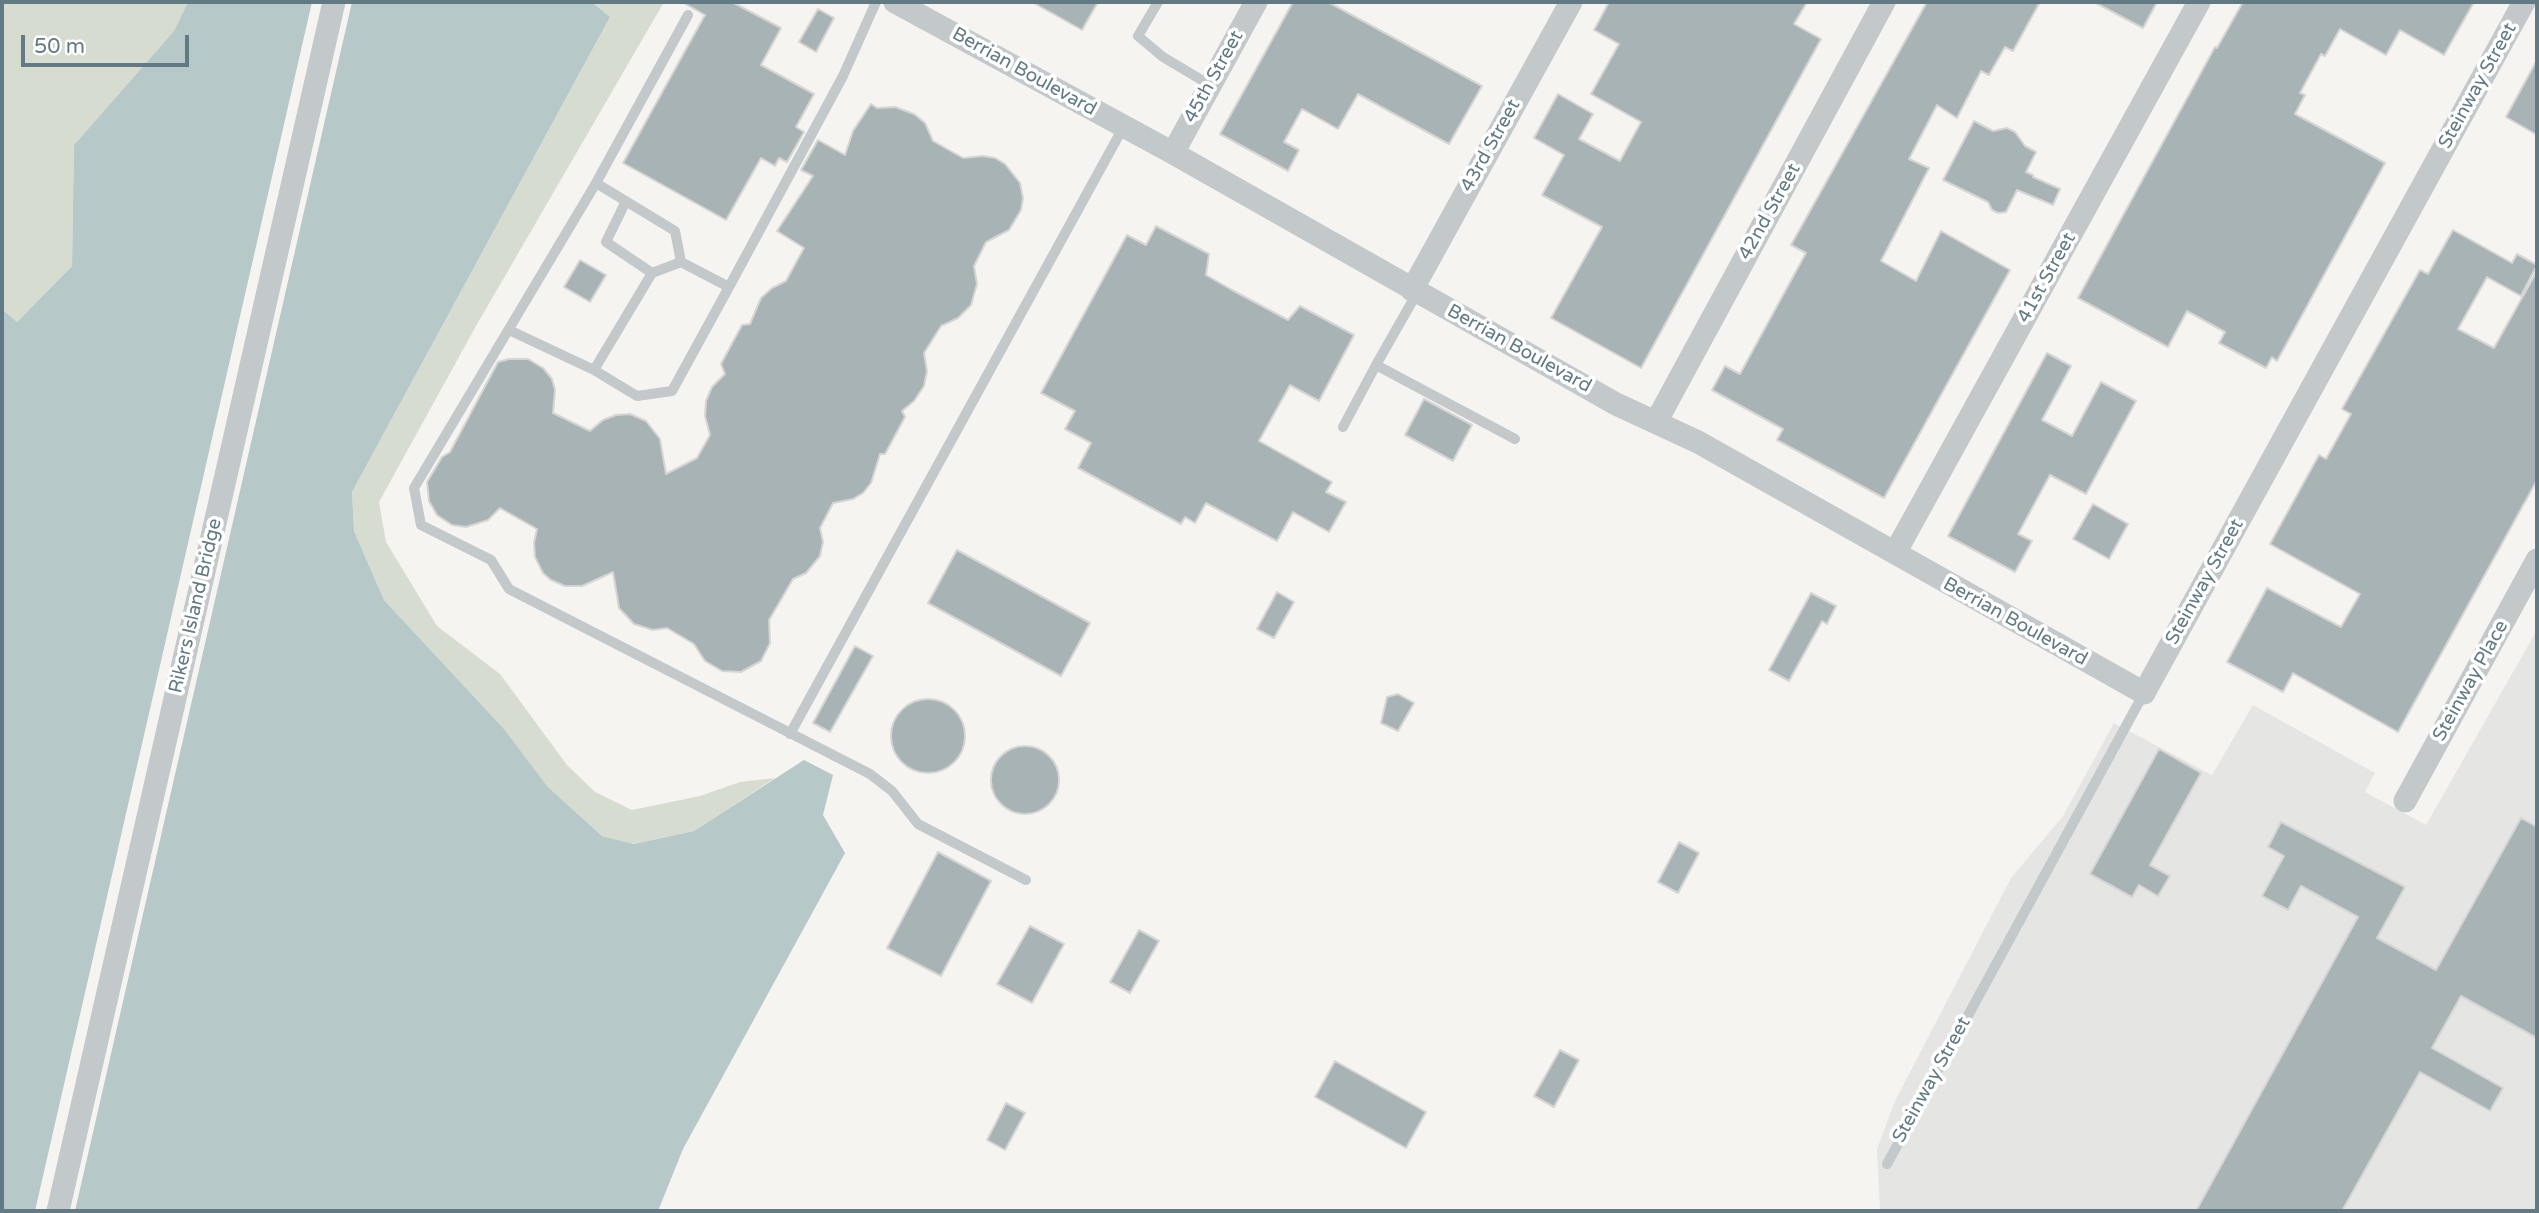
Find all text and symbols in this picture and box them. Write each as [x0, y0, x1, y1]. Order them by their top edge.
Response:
street label: Steinway Street [2434, 19, 2522, 153]
scale bar [24, 21, 192, 65]
street label: Berrian Boulevard [948, 23, 1100, 121]
street label: 45th Street [1179, 27, 1249, 127]
text: 50 m [34, 34, 85, 59]
street label: 43rd Street [1456, 96, 1526, 196]
street label: 42nd Street [1734, 160, 1806, 264]
street label: 41st Street [2013, 229, 2081, 327]
street label: Berrian Boulevard [1443, 300, 1595, 398]
street label: Steinway Street [2161, 515, 2249, 649]
street label: Rikers Island Bridge [165, 516, 227, 696]
street label: Berrian Boulevard [1939, 573, 2091, 671]
street label: Steinway Place [2428, 617, 2514, 745]
street label: Steinway Street [1888, 1013, 1976, 1147]

